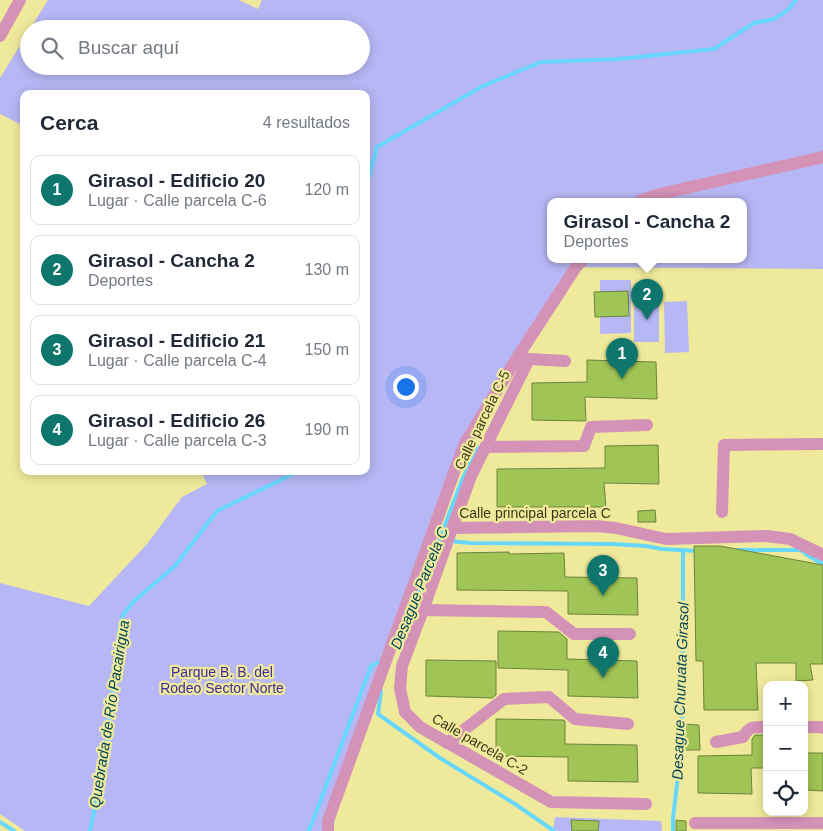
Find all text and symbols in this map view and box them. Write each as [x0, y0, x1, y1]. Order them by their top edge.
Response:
search box [20, 20, 370, 75]
icon: search [38, 34, 66, 62]
text: Buscar aquí [78, 37, 179, 58]
text: Cerca [40, 111, 98, 134]
text: 4 resultados [263, 114, 350, 131]
text: Girasol - Edificio 20 [88, 170, 265, 191]
text: 1 [53, 181, 61, 198]
text: 120 m [305, 181, 349, 198]
text: Lugar · Calle parcela C-6 [88, 192, 267, 209]
popup [547, 198, 747, 263]
text: Girasol - Cancha 2 [564, 211, 730, 232]
text: Deportes [564, 233, 629, 250]
text: Girasol - Cancha 2 [88, 250, 255, 271]
text: 2 [53, 261, 61, 278]
text: 130 m [305, 261, 349, 278]
text: Deportes [88, 272, 153, 289]
pin: 2 [631, 279, 663, 320]
text: Girasol - Edificio 21 [88, 330, 265, 351]
pin: 1 [606, 338, 638, 379]
text: 3 [53, 341, 61, 358]
text: 150 m [305, 341, 349, 358]
text: Lugar · Calle parcela C-4 [88, 352, 267, 369]
street label: Calle parcela C-5 [451, 368, 513, 472]
your location [393, 374, 419, 400]
text: Girasol - Edificio 26 [88, 410, 265, 431]
text: 4 [53, 421, 61, 438]
text: 190 m [305, 421, 349, 438]
text: Lugar · Calle parcela C-3 [88, 432, 267, 449]
street label: Calle principal parcela C [459, 505, 611, 521]
water label: Desague Parcela C [387, 524, 451, 651]
pin: 3 [587, 555, 619, 596]
water label: Desague Churuata Girasol [668, 601, 692, 780]
water label: Quebrada de Río Pacairigua [86, 619, 132, 809]
pin: 4 [587, 637, 619, 678]
park label: Parque B. B. del Rodeo Sector Norte [160, 664, 284, 696]
map controls [763, 681, 808, 816]
button: + [763, 681, 808, 726]
street label: Calle parcela C-2 [429, 710, 531, 778]
button: − [763, 726, 808, 771]
button: locate [763, 771, 808, 816]

